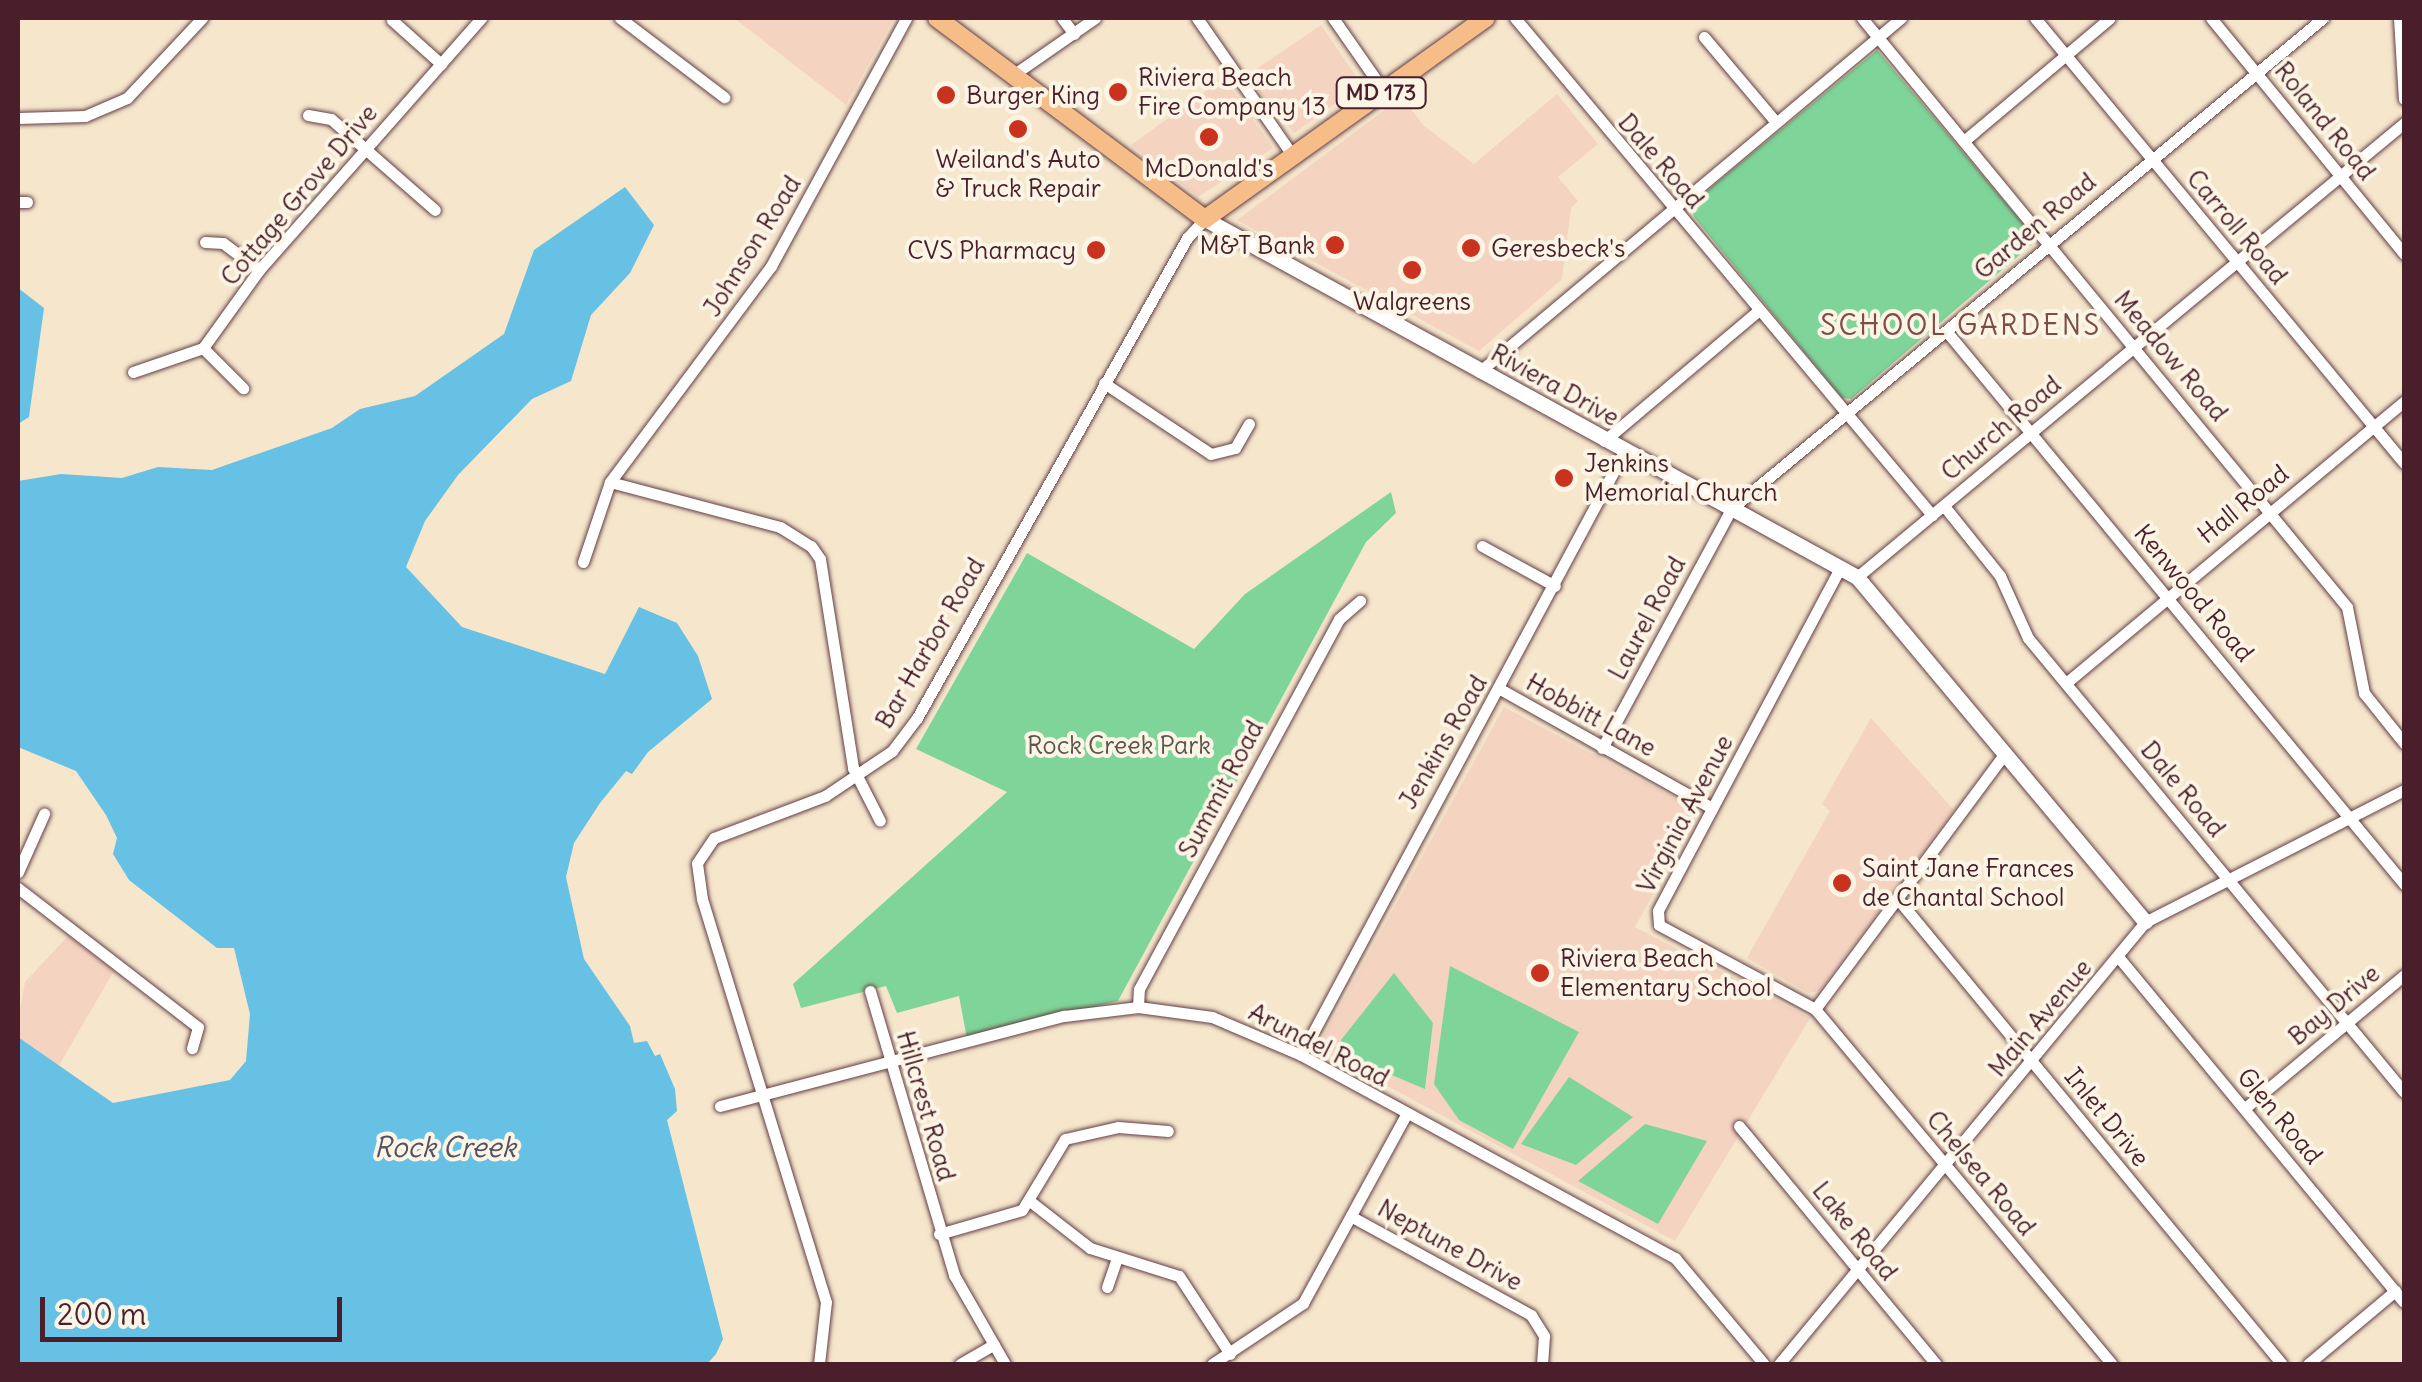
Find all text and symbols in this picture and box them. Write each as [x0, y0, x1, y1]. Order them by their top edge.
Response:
street label: Roland Road [2268, 56, 2382, 186]
place label: Riviera Beach Fire Company 13 [1138, 63, 1326, 122]
road number: MD 173 [1334, 76, 1428, 110]
place label: Burger King [966, 80, 1100, 110]
marker: Riviera Beach Fire Company 13 [1107, 81, 1129, 103]
marker: Burger King [935, 84, 957, 106]
street label: Cottage Grove Drive [214, 98, 384, 292]
street label: Dale Road [1612, 108, 1710, 214]
marker: Weiland's Auto & Truck Repair [1007, 118, 1029, 140]
marker: McDonald's [1198, 126, 1220, 148]
place label: Weiland's Auto & Truck Repair [935, 145, 1101, 204]
place label: McDonald's [1144, 153, 1274, 183]
street label: Carroll Road [2180, 164, 2294, 290]
street label: Garden Road [1968, 167, 2102, 285]
street label: Johnson Road [697, 170, 807, 322]
place label: M&T Bank [1199, 230, 1315, 260]
place label: Geresbeck's [1491, 233, 1625, 263]
marker: M&T Bank [1324, 234, 1346, 256]
place label: CVS Pharmacy [907, 235, 1076, 265]
marker: Geresbeck's [1460, 237, 1482, 259]
marker: CVS Pharmacy [1085, 239, 1107, 261]
marker: Walgreens [1401, 259, 1423, 281]
street label: Meadow Road [2108, 285, 2234, 427]
place label: Walgreens [1353, 286, 1471, 316]
district label: SCHOOL GARDENS [1820, 308, 2102, 342]
street label: Riviera Drive [1486, 337, 1624, 433]
street label: Church Road [1935, 369, 2067, 487]
place label: Jenkins Memorial Church [1584, 449, 1778, 508]
street label: Hall Road [2192, 458, 2294, 550]
marker: Jenkins Memorial Church [1553, 467, 1575, 489]
street label: Kenwood Road [2128, 518, 2260, 668]
street label: Laurel Road [1602, 551, 1692, 685]
street label: Bar Harbor Road [869, 552, 991, 734]
street label: Hobbitt Lane [1521, 667, 1661, 763]
street label: Jenkins Road [1393, 670, 1493, 814]
street label: Summit Road [1172, 715, 1270, 863]
park label: Rock Creek Park [1027, 730, 1211, 760]
street label: Virginia Avenue [1631, 730, 1739, 898]
street label: Dale Road [2134, 735, 2232, 843]
place label: Saint Jane Frances de Chantal School [1862, 854, 2074, 913]
marker: Saint Jane Frances de Chantal School [1831, 872, 1853, 894]
place label: Riviera Beach Elementary School [1560, 944, 1771, 1003]
street label: Main Avenue [1982, 953, 2098, 1083]
street label: Bay Drive [2282, 958, 2386, 1052]
marker: Riviera Beach Elementary School [1529, 962, 1551, 984]
street label: Arundel Road [1244, 997, 1394, 1093]
street label: Hillcrest Road [890, 1027, 962, 1185]
street label: Inlet Drive [2058, 1062, 2156, 1172]
street label: Glen Road [2231, 1062, 2329, 1170]
street label: Chelsea Road [1920, 1105, 2042, 1241]
water label: Rock Creek [374, 1130, 516, 1164]
street label: Lake Road [1806, 1176, 1904, 1286]
street label: Neptune Drive [1372, 1193, 1528, 1297]
scale bar [45, 1277, 348, 1339]
text: 200 m [57, 1295, 146, 1333]

